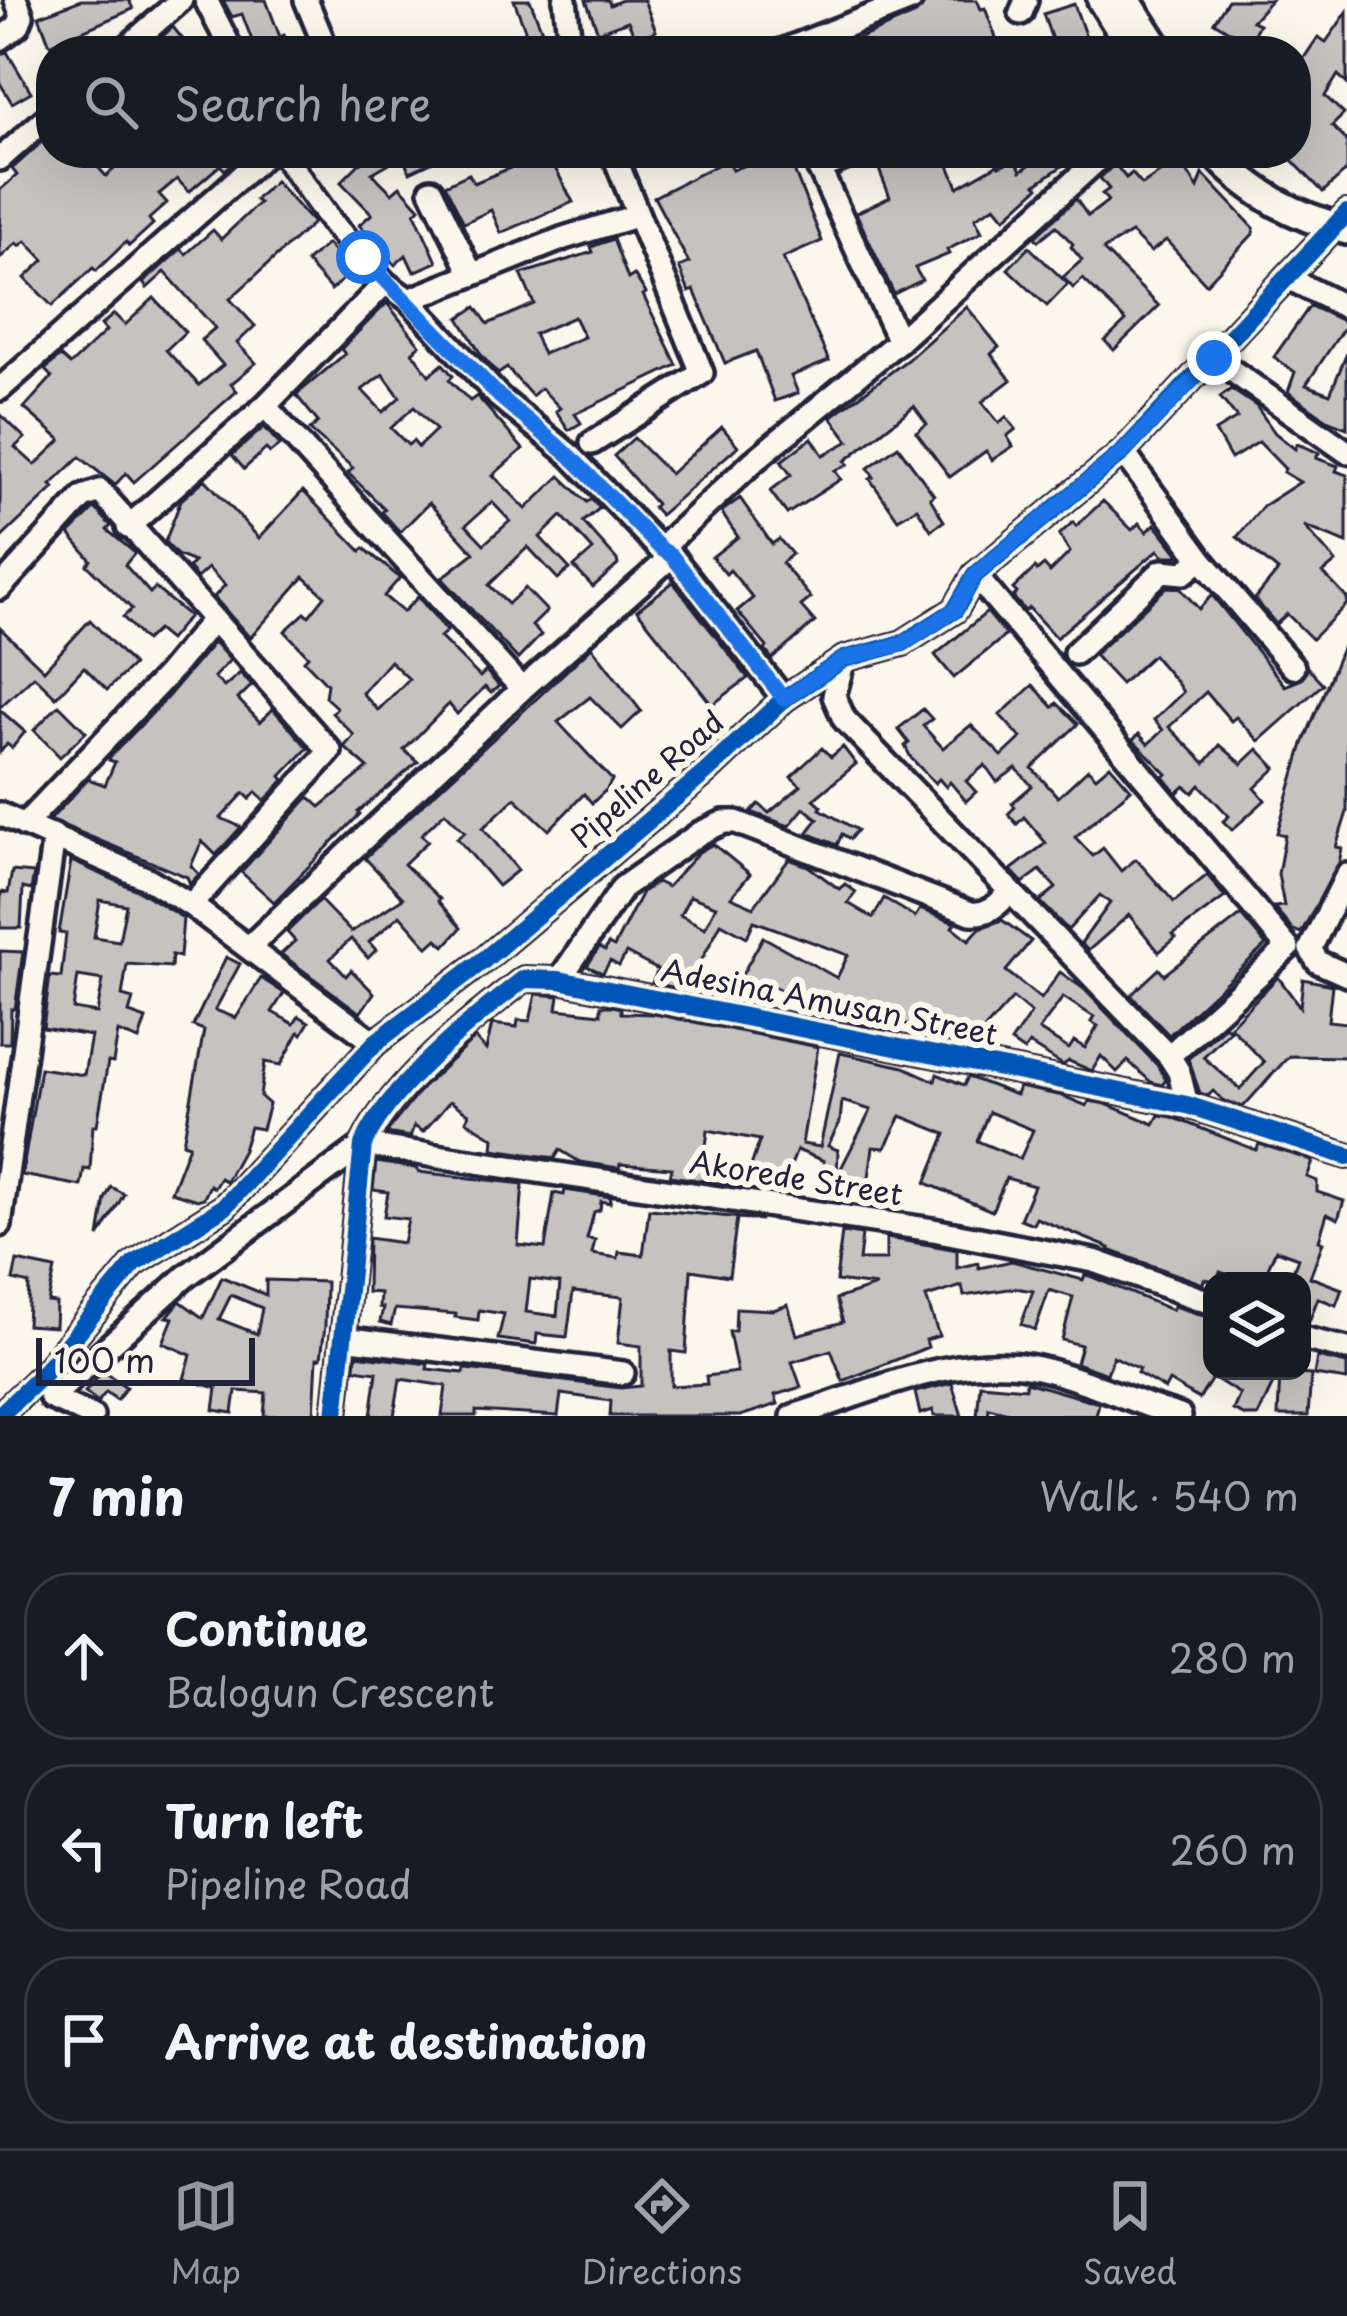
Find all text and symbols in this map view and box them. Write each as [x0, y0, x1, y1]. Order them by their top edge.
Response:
search box [36, 36, 1311, 168]
text: Search here [174, 68, 431, 136]
icon: search [78, 69, 144, 135]
route start [336, 230, 390, 284]
route end [1187, 331, 1241, 385]
street label: Pipeline Road [560, 699, 733, 857]
street label: Adesina Amusan Street [658, 946, 1001, 1055]
street label: Akorede Street [687, 1137, 906, 1216]
map controls [1203, 1272, 1311, 1380]
button: layers [1203, 1272, 1311, 1380]
scale bar [36, 1332, 255, 1385]
text: 100 m [54, 1334, 155, 1384]
text: 7 min [48, 1456, 185, 1533]
text: Walk · 540 m [1039, 1465, 1299, 1524]
text: Continue [165, 1593, 368, 1661]
icon: ahead [51, 1623, 117, 1689]
text: 280 m [1169, 1627, 1296, 1686]
text: Balogun Crescent [165, 1661, 494, 1720]
text: Turn left [165, 1785, 364, 1853]
icon: left [51, 1815, 117, 1881]
text: 260 m [1169, 1819, 1296, 1878]
text: Pipeline Road [165, 1853, 412, 1912]
text: Arrive at destination [165, 2006, 648, 2074]
icon: arrive [51, 2007, 117, 2073]
tab: Map [170, 2173, 241, 2295]
tab: Directions [582, 2173, 742, 2295]
tab: Saved [1083, 2173, 1177, 2295]

